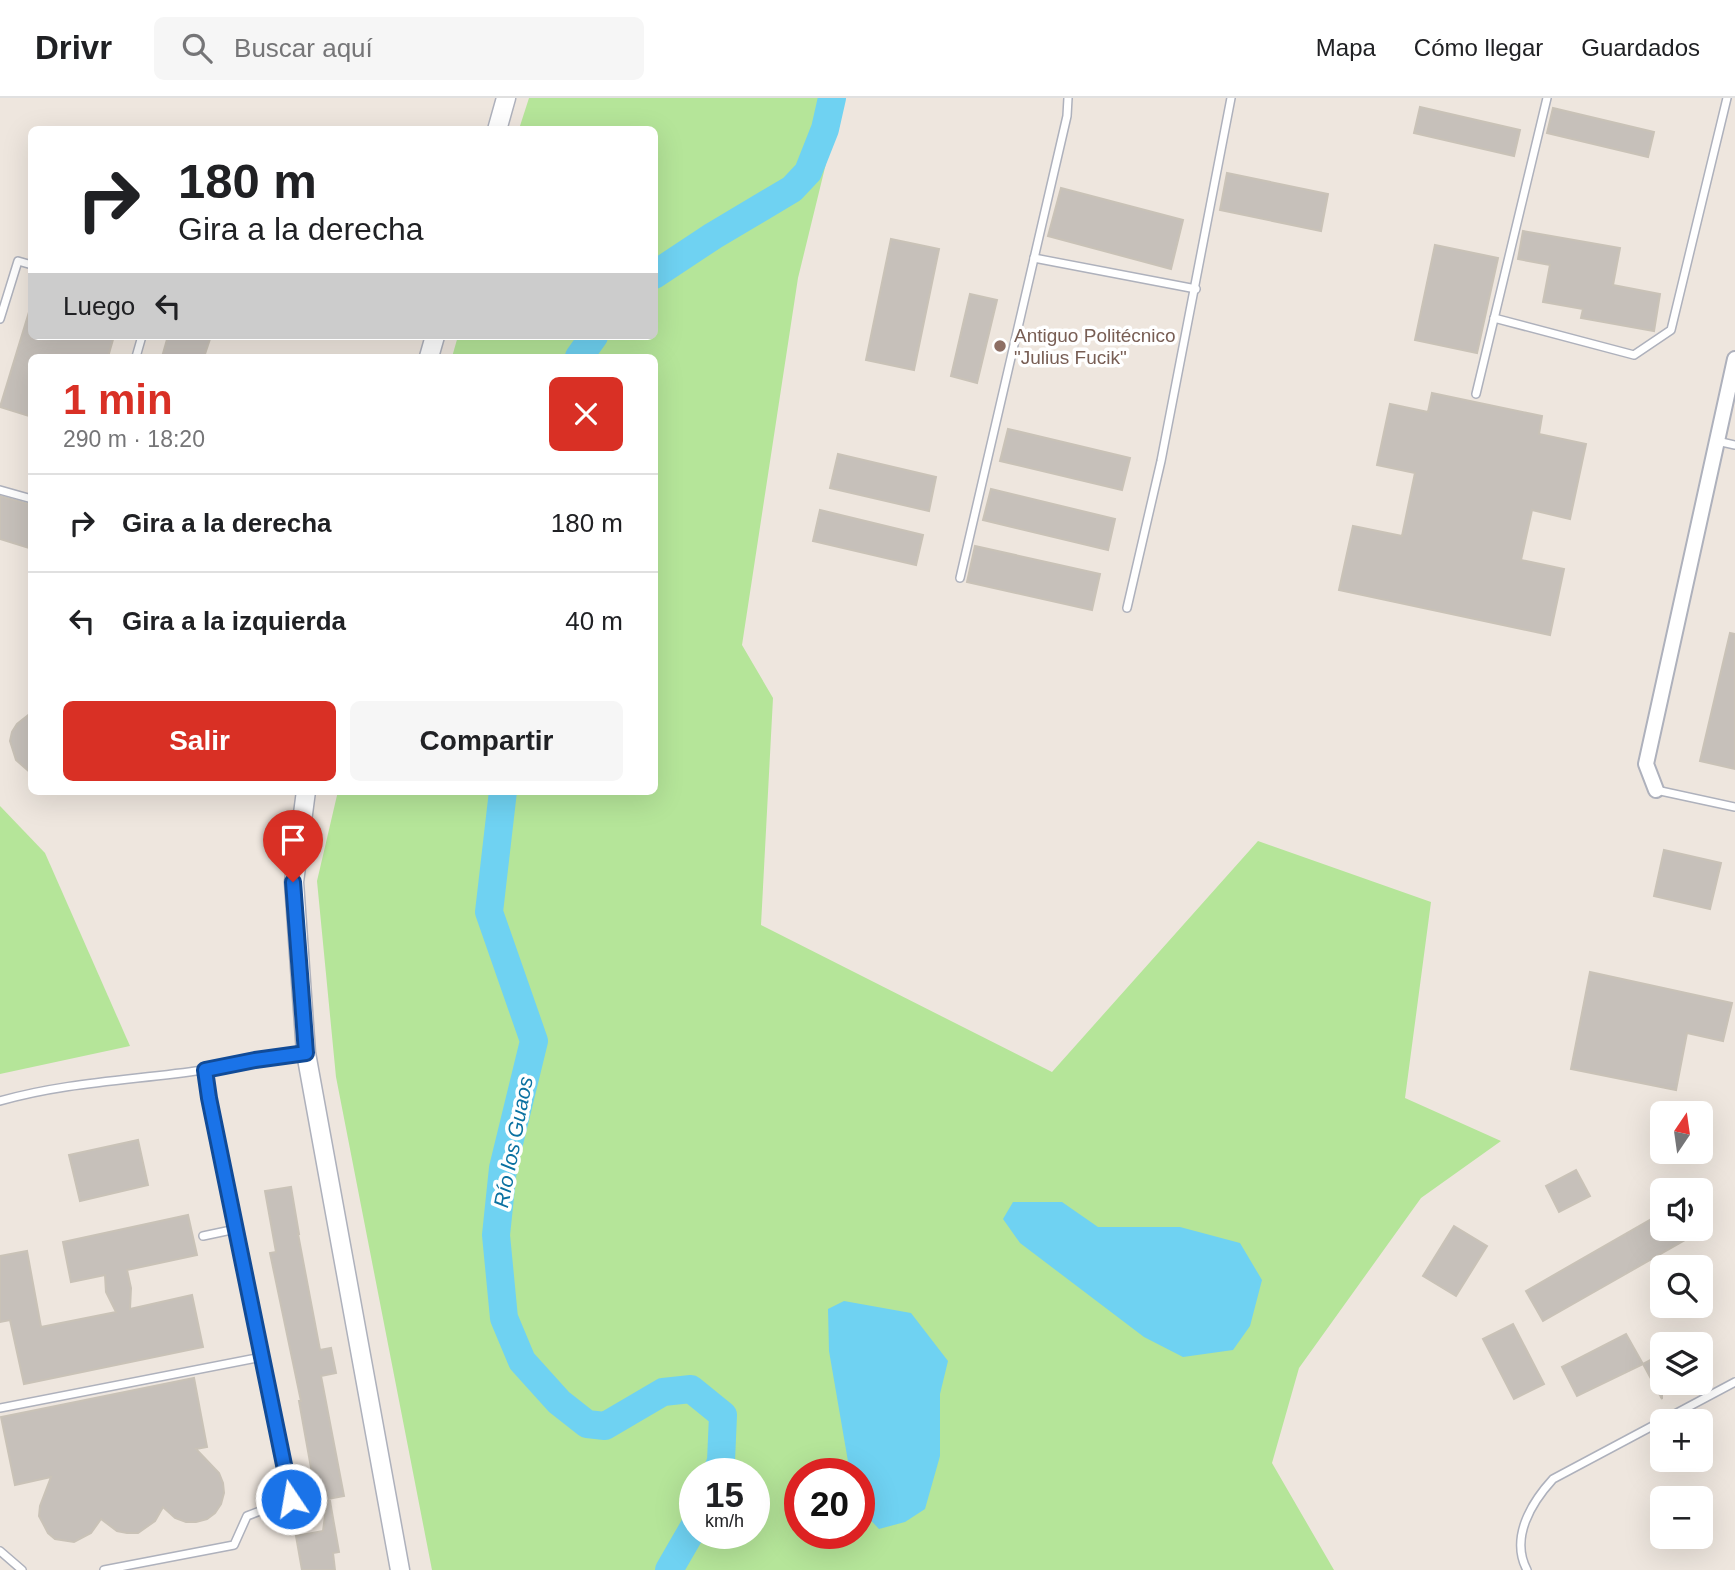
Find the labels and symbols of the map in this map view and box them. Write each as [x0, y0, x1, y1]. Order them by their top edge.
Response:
place label: Antiguo Politécnico "Julius Fucik" [1014, 325, 1176, 368]
marker: Antiguo Politécnico "Julius Fucik" [992, 338, 1008, 354]
pin [263, 810, 323, 882]
water label: Río los Guaos [489, 1074, 537, 1210]
north arrow [1650, 1101, 1713, 1164]
speed limit sign: 20 [784, 1458, 875, 1549]
position arrow [254, 1462, 328, 1536]

